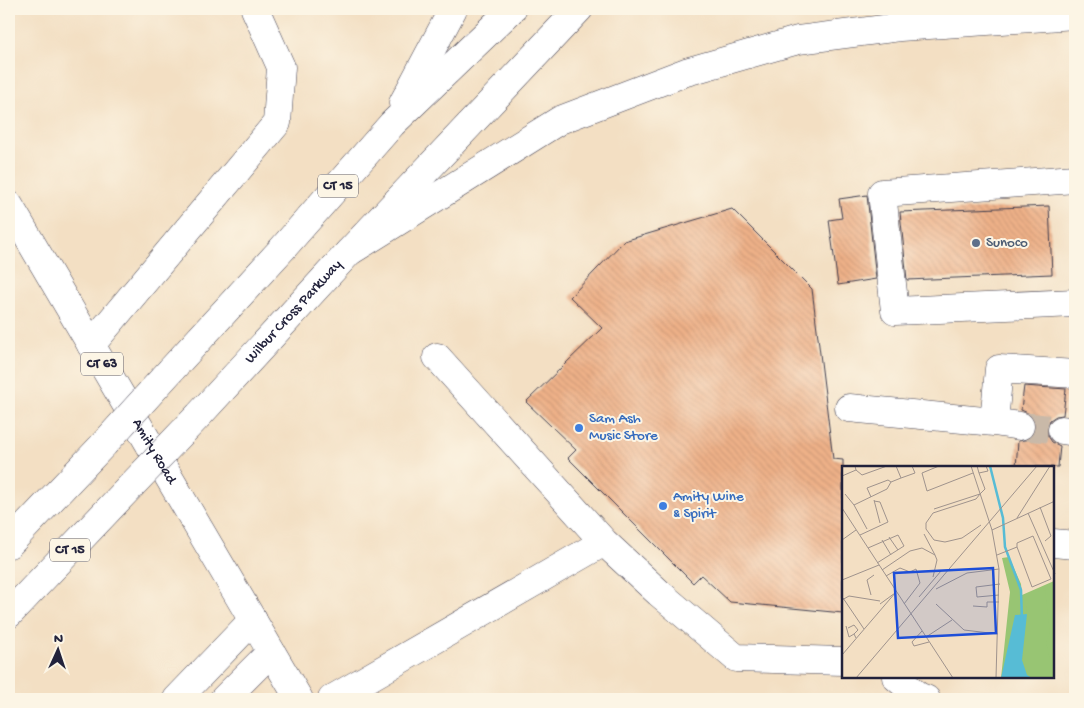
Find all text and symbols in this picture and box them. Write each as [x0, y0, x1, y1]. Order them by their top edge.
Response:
road number: CT 15 [318, 175, 358, 198]
place label: Sunoco [986, 234, 1028, 252]
marker: Sunoco [970, 237, 982, 249]
street label: Wilbur Cross Parkway [241, 256, 347, 368]
road number: CT 63 [81, 352, 123, 376]
place label: Sam Ash Music Store [589, 410, 658, 445]
street label: Amity Road [128, 416, 181, 489]
marker: Sam Ash Music Store [573, 422, 585, 434]
inset map [842, 466, 1054, 678]
place label: Amity Wine & Spirit [673, 488, 744, 523]
marker: Amity Wine & Spirit [657, 500, 669, 512]
road number: CT 15 [50, 538, 90, 562]
north arrow [32, 626, 82, 676]
text: N [54, 631, 64, 648]

